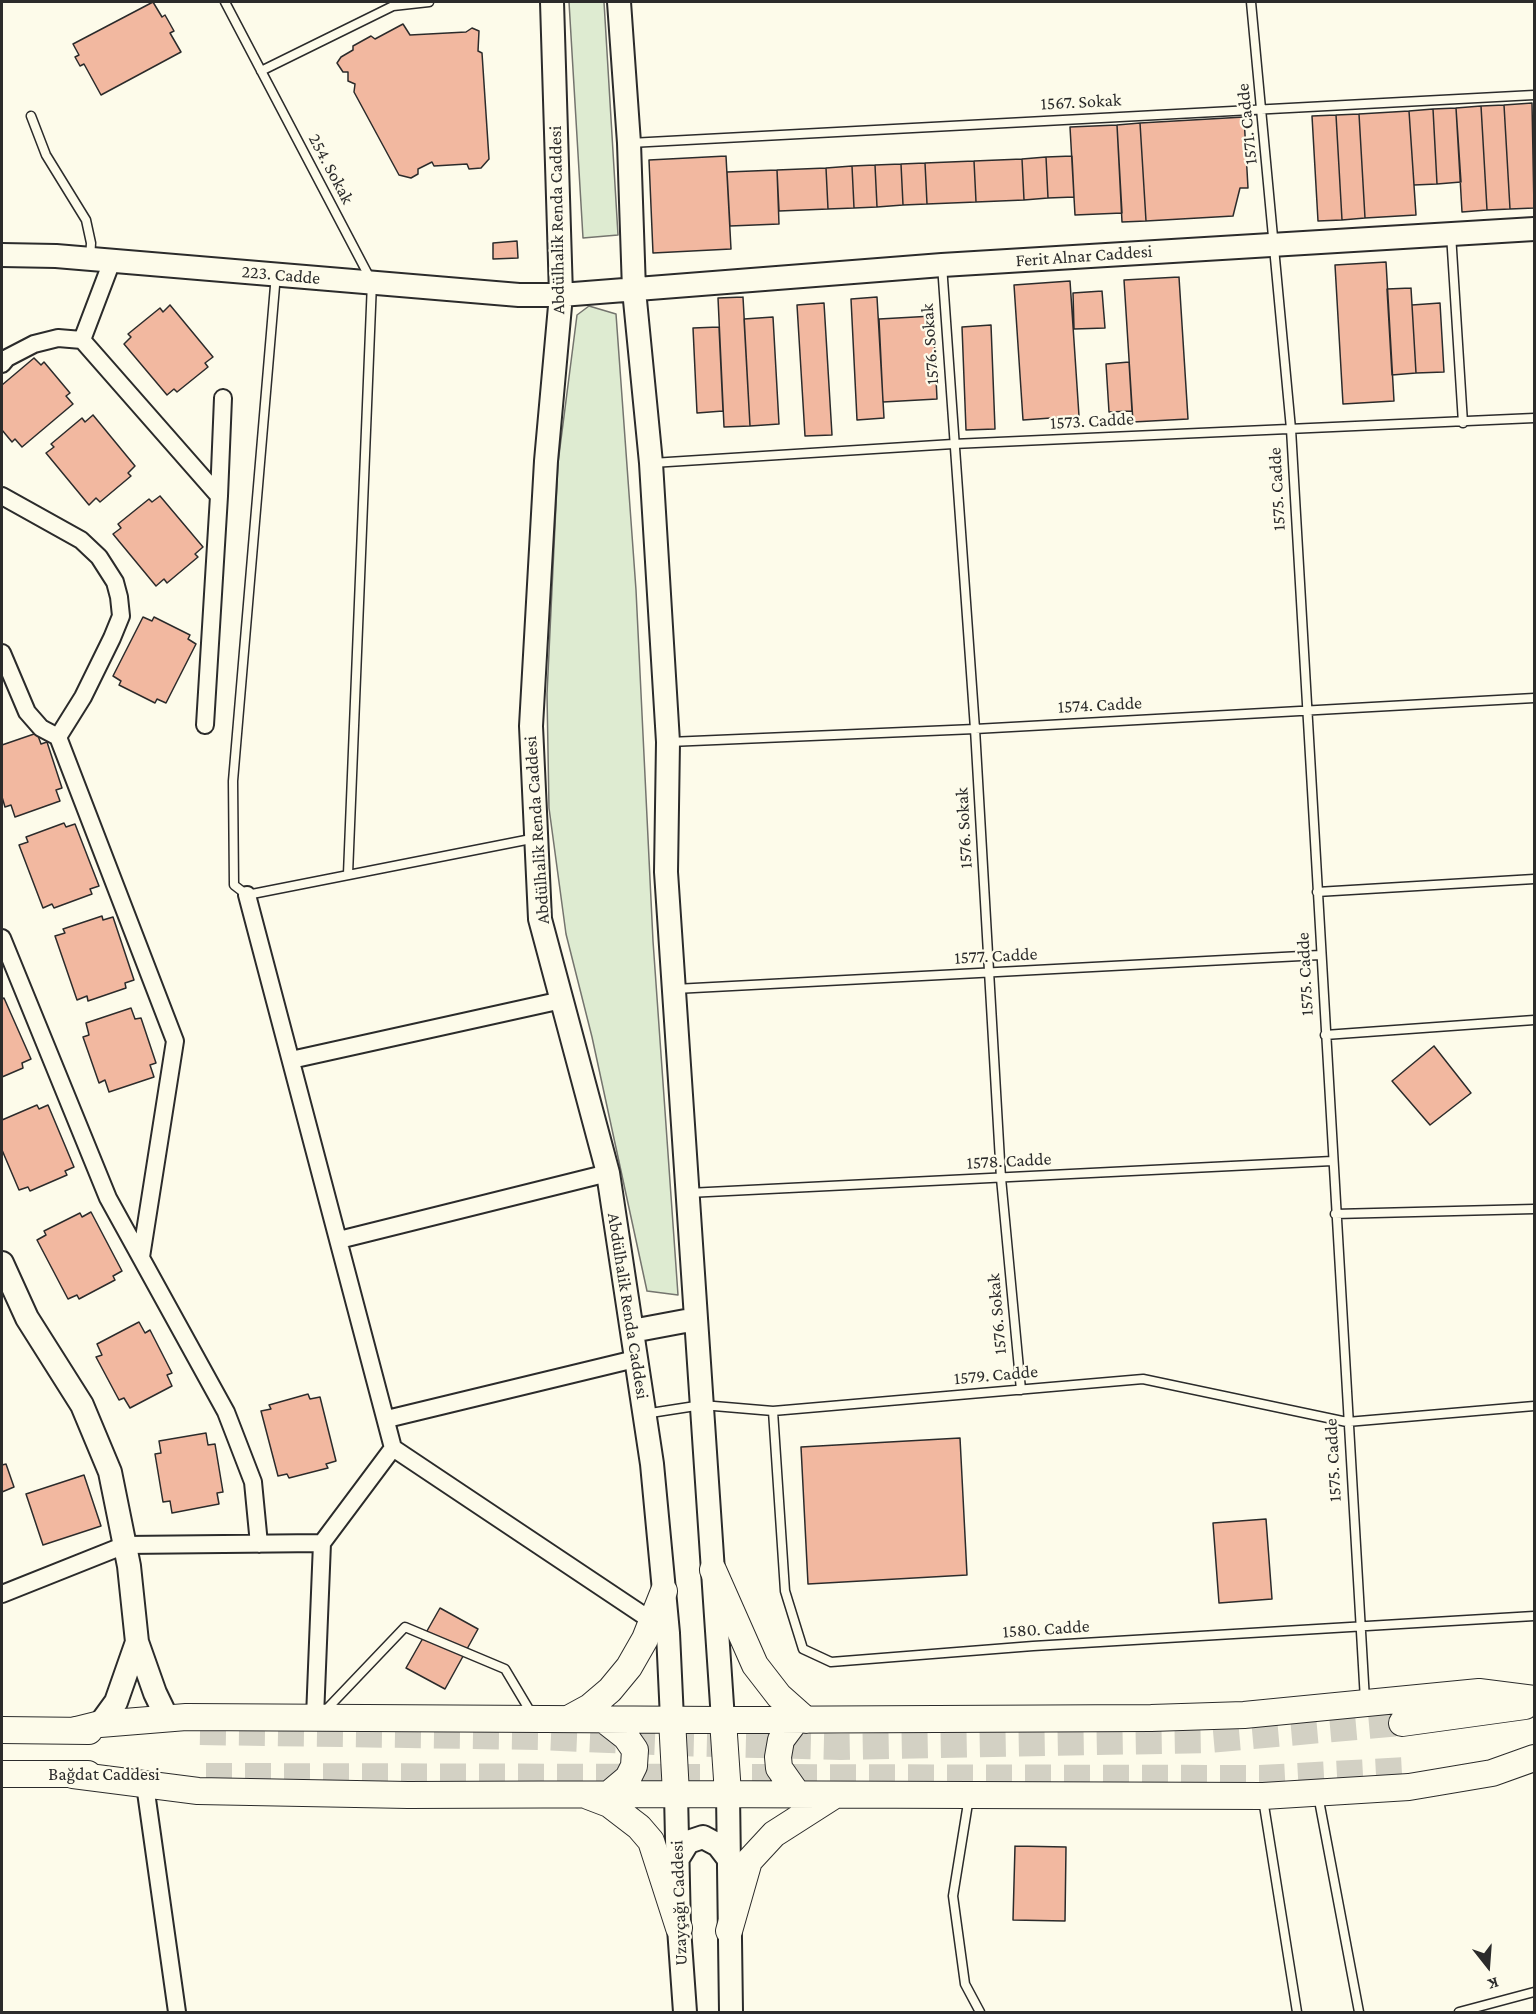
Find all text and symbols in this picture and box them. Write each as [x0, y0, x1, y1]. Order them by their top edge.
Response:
street label: 1571. Cadde [1232, 82, 1262, 166]
street label: 1567. Sokak [1040, 89, 1122, 115]
street label: Abdülhalik Renda Caddesi [545, 126, 569, 314]
street label: 254. Sokak [303, 130, 359, 208]
street label: Ferit Alnar Caddesi [1015, 240, 1153, 272]
street label: 223. Cadde [241, 261, 321, 289]
street label: 1576. Sokak [916, 303, 944, 385]
street label: 1573. Cadde [1050, 408, 1134, 434]
street label: 1575. Cadde [1264, 447, 1290, 531]
street label: 1574. Cadde [1057, 692, 1143, 718]
street label: Abdülhalik Renda Caddesi [520, 735, 554, 925]
street label: 1576. Sokak [951, 787, 977, 869]
street label: 1575. Cadde [1292, 932, 1318, 1016]
street label: 1577. Cadde [954, 943, 1038, 969]
street label: 1578. Cadde [966, 1148, 1052, 1174]
street label: Abdülhalik Renda Caddesi [603, 1211, 653, 1401]
street label: 1576. Sokak [983, 1273, 1011, 1355]
street label: 1579. Cadde [953, 1361, 1039, 1389]
street label: 1575. Cadde [1320, 1418, 1346, 1502]
street label: 1580. Cadde [1002, 1615, 1090, 1643]
street label: Bağdat Caddesi [48, 1763, 160, 1785]
street label: Uzayçağı Caddesi [666, 1840, 692, 1966]
north arrow [1458, 1936, 1518, 1996]
text: K [1486, 1974, 1501, 1993]

